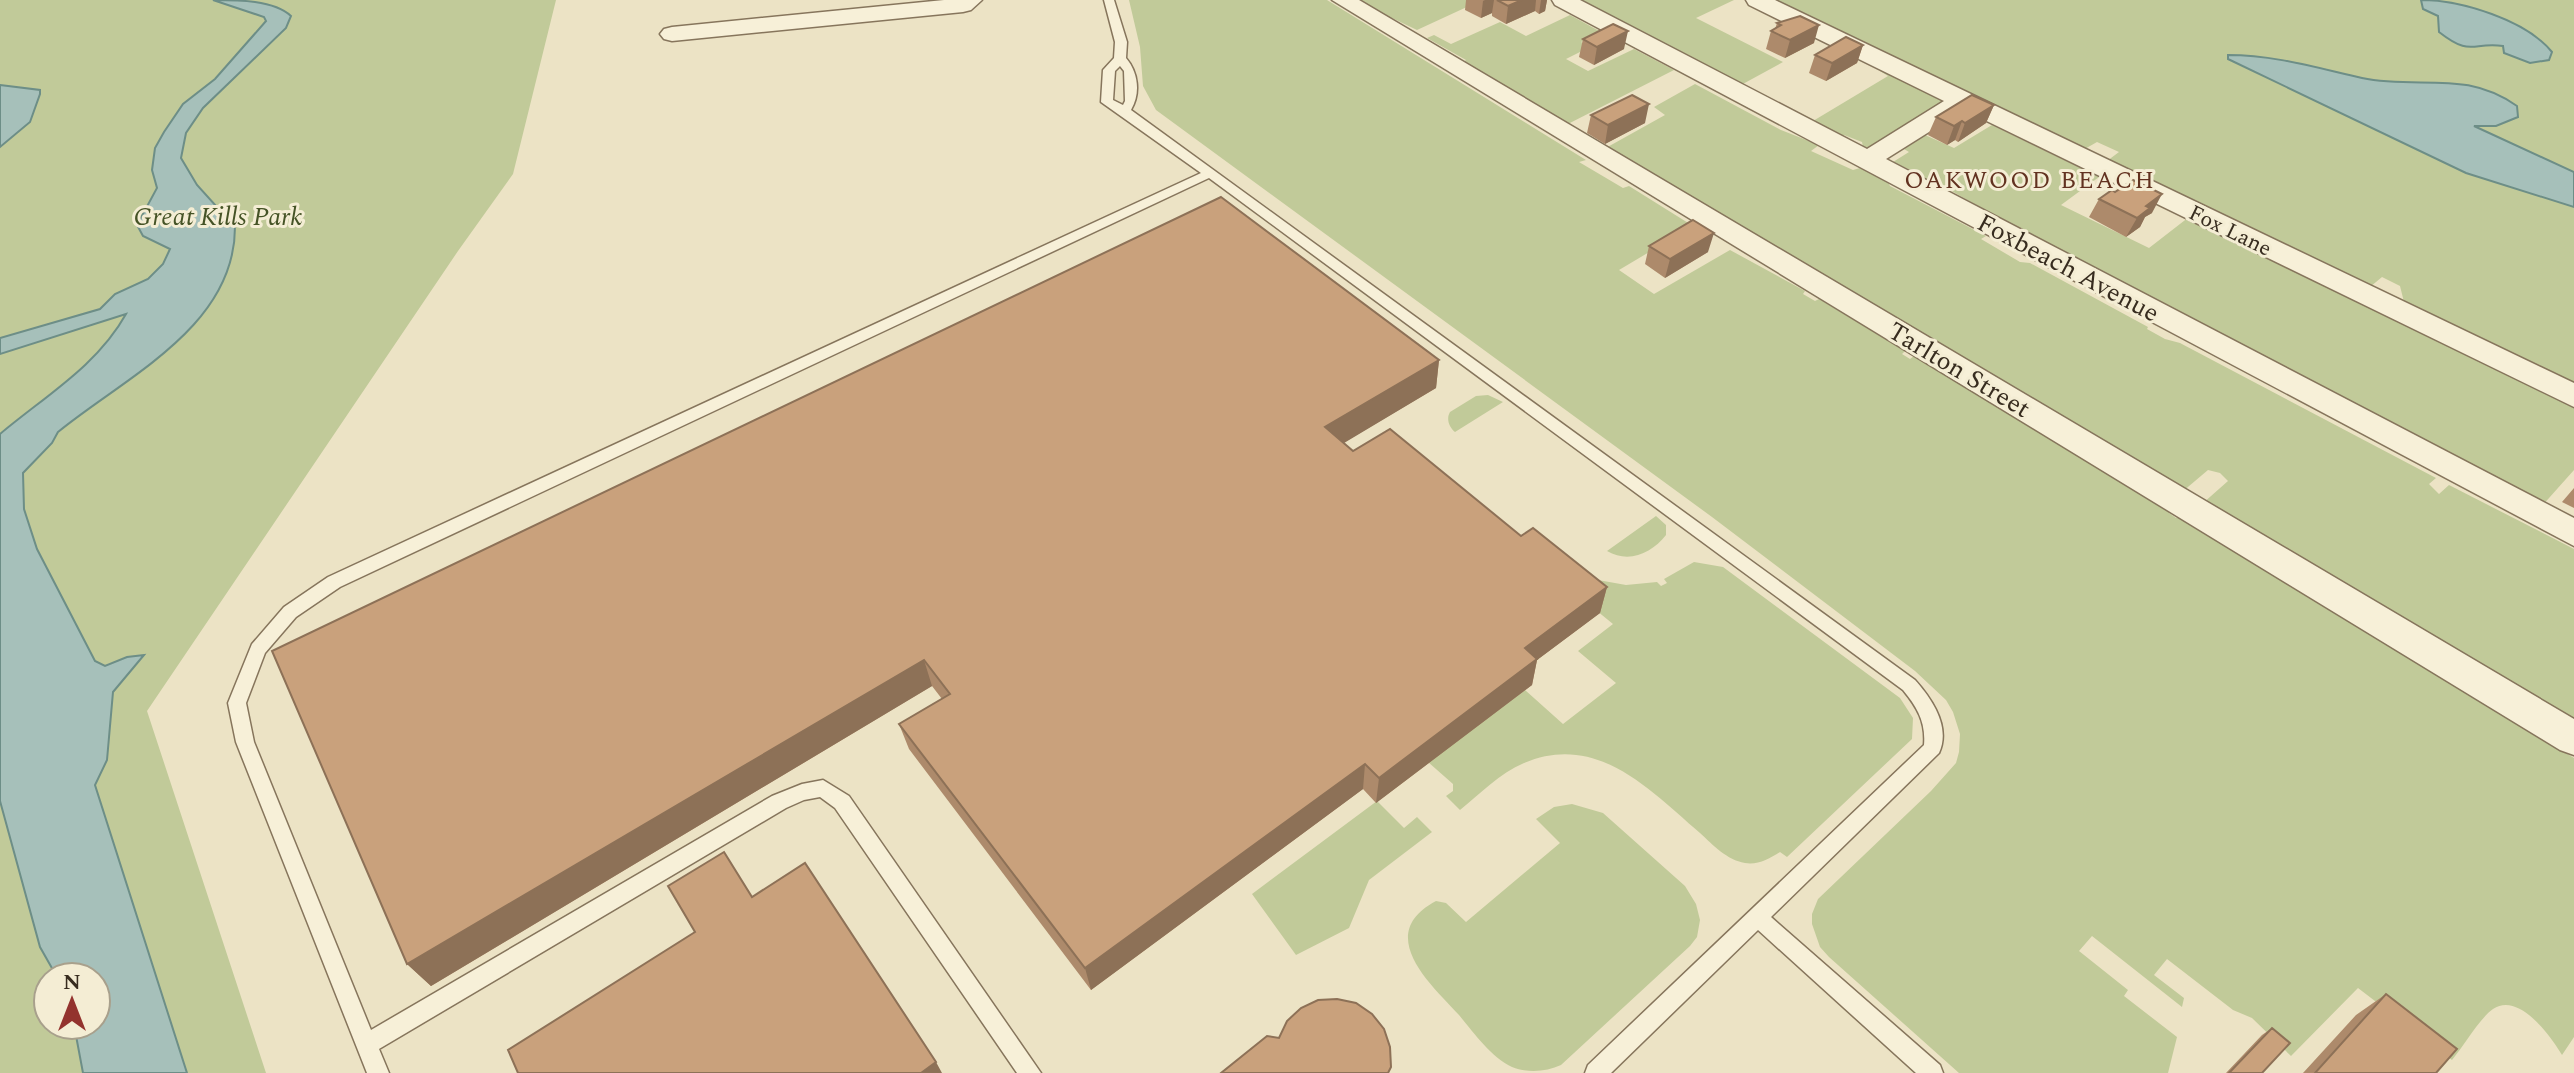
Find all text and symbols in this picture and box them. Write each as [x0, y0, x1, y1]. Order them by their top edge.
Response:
district label: OAKWOOD BEACH [1904, 163, 2156, 199]
park label: Great Kills Park [134, 197, 302, 237]
street label: Fox Lane [2183, 197, 2277, 265]
street label: Foxbeach Avenue [1970, 203, 2166, 333]
street label: Tarlton Street [1880, 312, 2038, 428]
north arrow [32, 961, 112, 1041]
text: N [63, 966, 81, 999]

